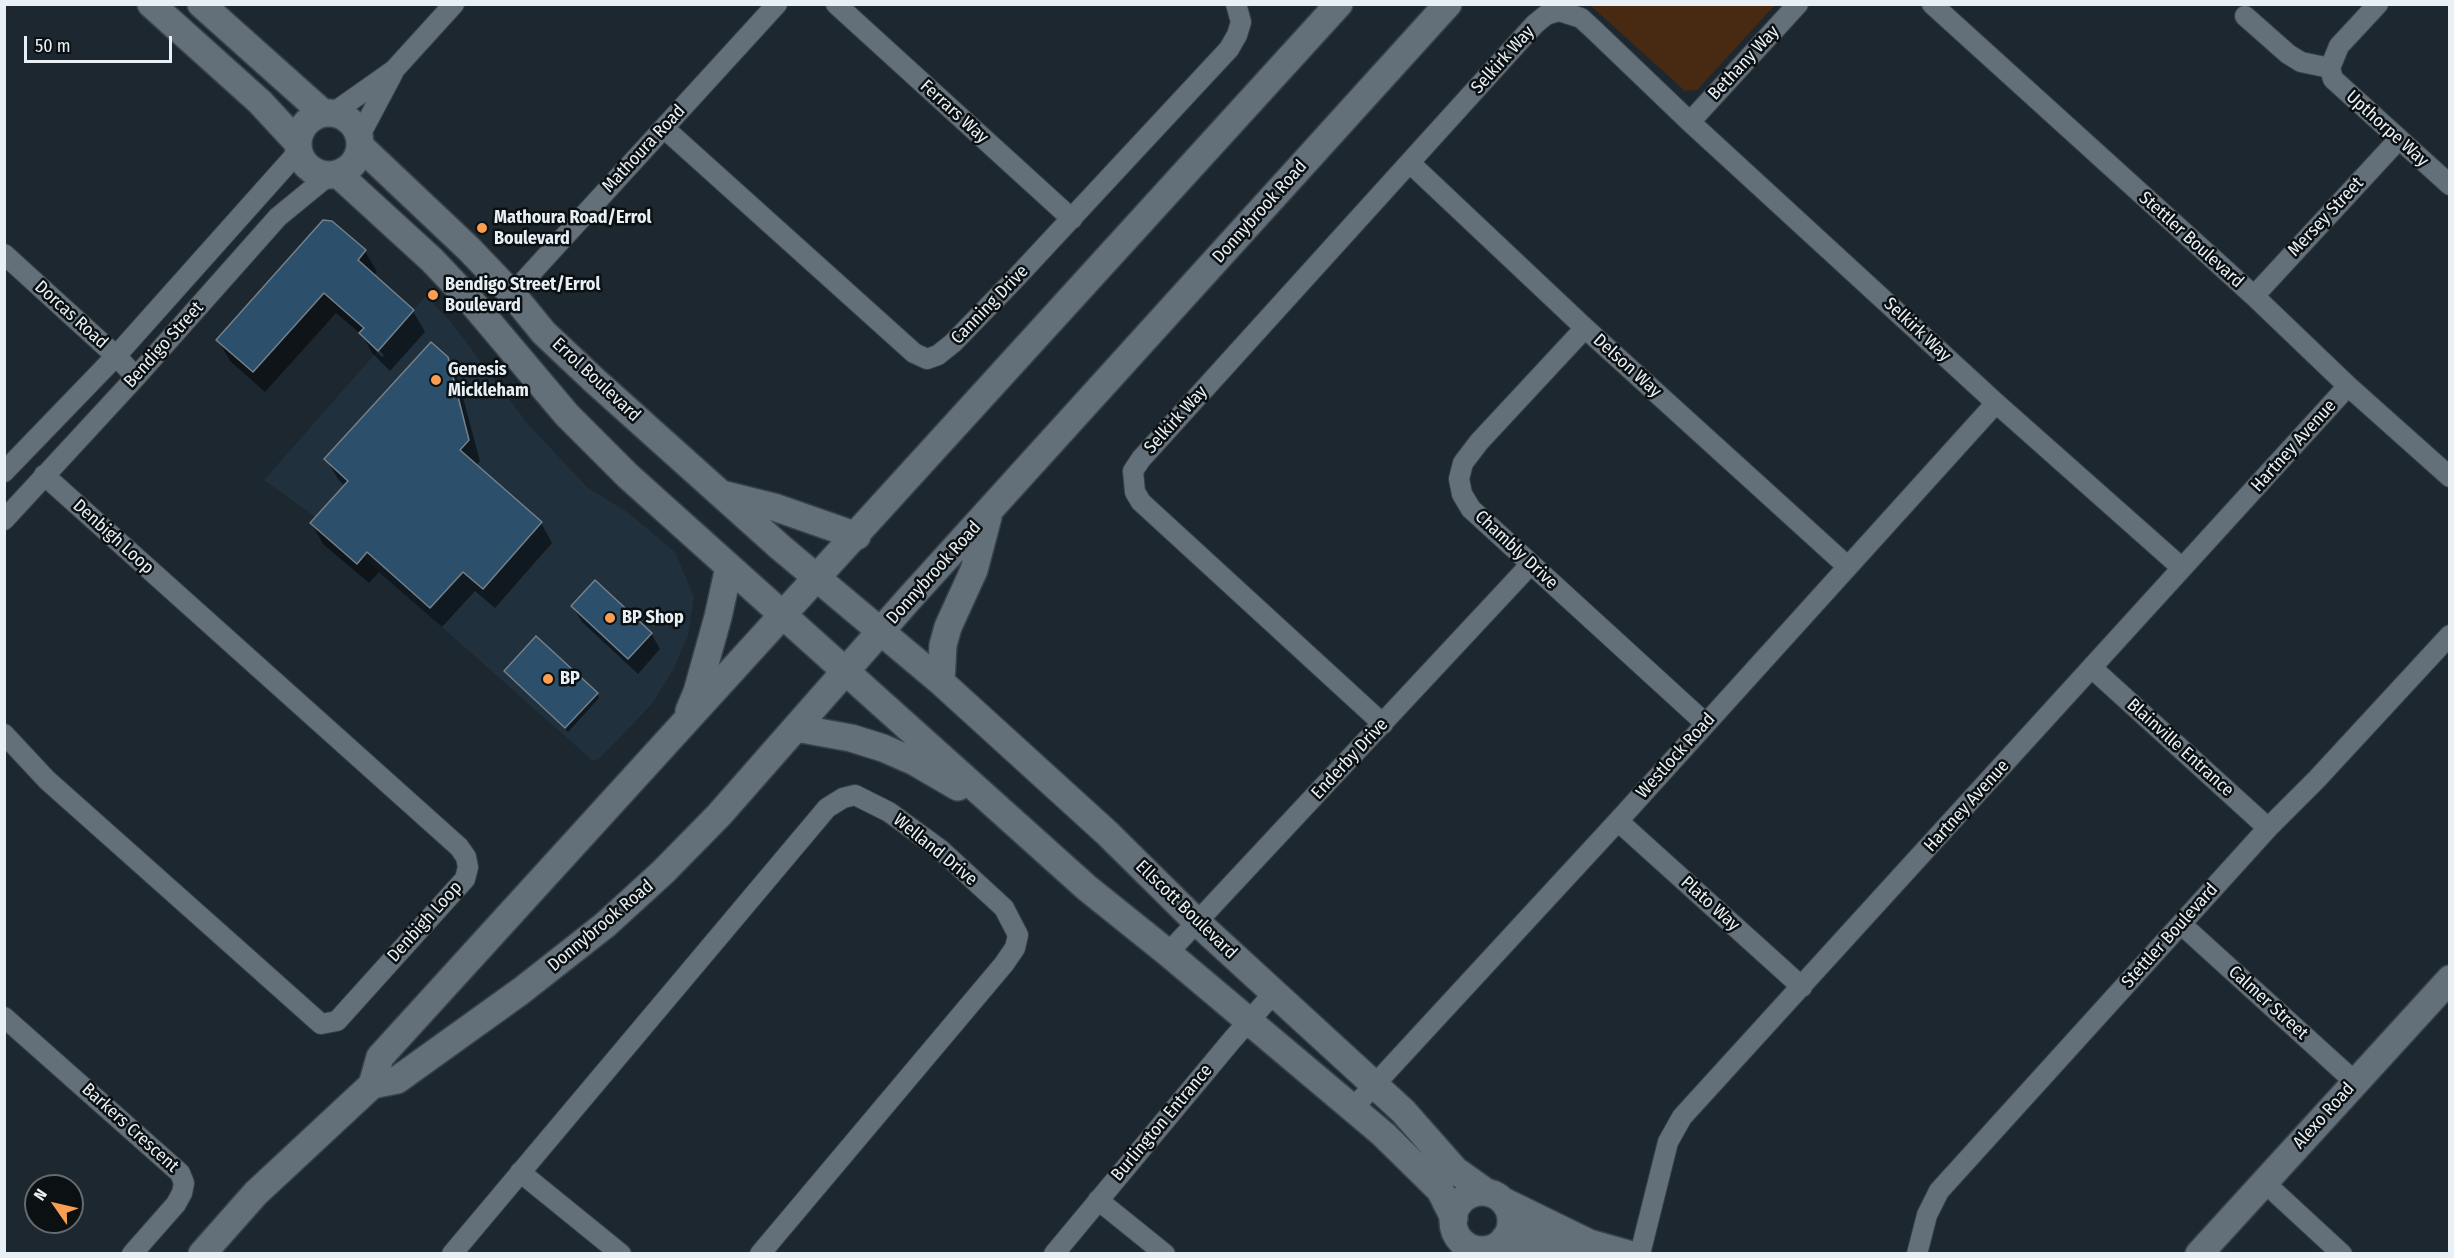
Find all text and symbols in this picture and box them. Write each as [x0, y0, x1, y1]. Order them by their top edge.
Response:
street label: Bethany Way [1704, 21, 1784, 105]
street label: Selkirk Way [1467, 22, 1539, 98]
scale bar [27, 24, 176, 62]
text: 50 m [35, 35, 71, 57]
street label: Ferrars Way [915, 76, 993, 148]
street label: Upthorpe Way [2341, 86, 2433, 172]
street label: Mathoura Road [598, 101, 690, 197]
street label: Donnybrook Road [1208, 156, 1312, 268]
street label: Mersey Street [2284, 173, 2368, 261]
street label: Stettler Boulevard [2134, 187, 2248, 293]
place label: Mathoura Road/Errol Boulevard [494, 207, 651, 250]
marker: Mathoura Road/Errol Boulevard [475, 221, 489, 235]
street label: Canning Drive [947, 261, 1033, 349]
place label: Bendigo Street/Errol Boulevard [445, 274, 600, 316]
street label: Dorcas Road [30, 276, 112, 354]
marker: Bendigo Street/Errol Boulevard [426, 288, 440, 302]
street label: Selkirk Way [1879, 293, 1955, 367]
street label: Bendigo Street [120, 297, 208, 393]
street label: Delson Way [1588, 330, 1666, 402]
street label: Errol Boulevard [547, 334, 645, 426]
place label: Genesis Mickleham [448, 359, 529, 401]
marker: Genesis Mickleham [429, 373, 443, 387]
street label: Selkirk Way [1140, 382, 1212, 458]
street label: Hartney Avenue [2247, 395, 2341, 497]
street label: Denbigh Loop [68, 495, 158, 579]
street label: Chambly Drive [1470, 506, 1562, 594]
street label: Donnybrook Road [882, 517, 986, 629]
place label: BP Shop [622, 607, 684, 629]
marker: BP Shop [603, 611, 617, 625]
place label: BP [560, 668, 580, 690]
marker: BP [541, 672, 555, 686]
street label: Blainville Entrance [2122, 694, 2238, 802]
street label: Westlock Road [1632, 709, 1720, 803]
street label: Enderby Drive [1307, 714, 1393, 804]
street label: Hartney Avenue [1920, 755, 2014, 857]
street label: Welland Drive [889, 810, 981, 890]
street label: Ellscott Boulevard [1131, 856, 1241, 964]
street label: Plato Way [1676, 872, 1744, 936]
street label: Donnybrook Road [544, 876, 658, 976]
street label: Denbigh Loop [383, 877, 467, 967]
street label: Stettler Boulevard [2117, 879, 2223, 993]
street label: Calmer Street [2224, 962, 2312, 1044]
street label: Burlington Entrance [1107, 1060, 1217, 1186]
street label: Alexo Road [2289, 1078, 2359, 1154]
street label: Barkers Crescent [77, 1079, 183, 1177]
north arrow [24, 1174, 84, 1234]
text: N [30, 1185, 51, 1204]

